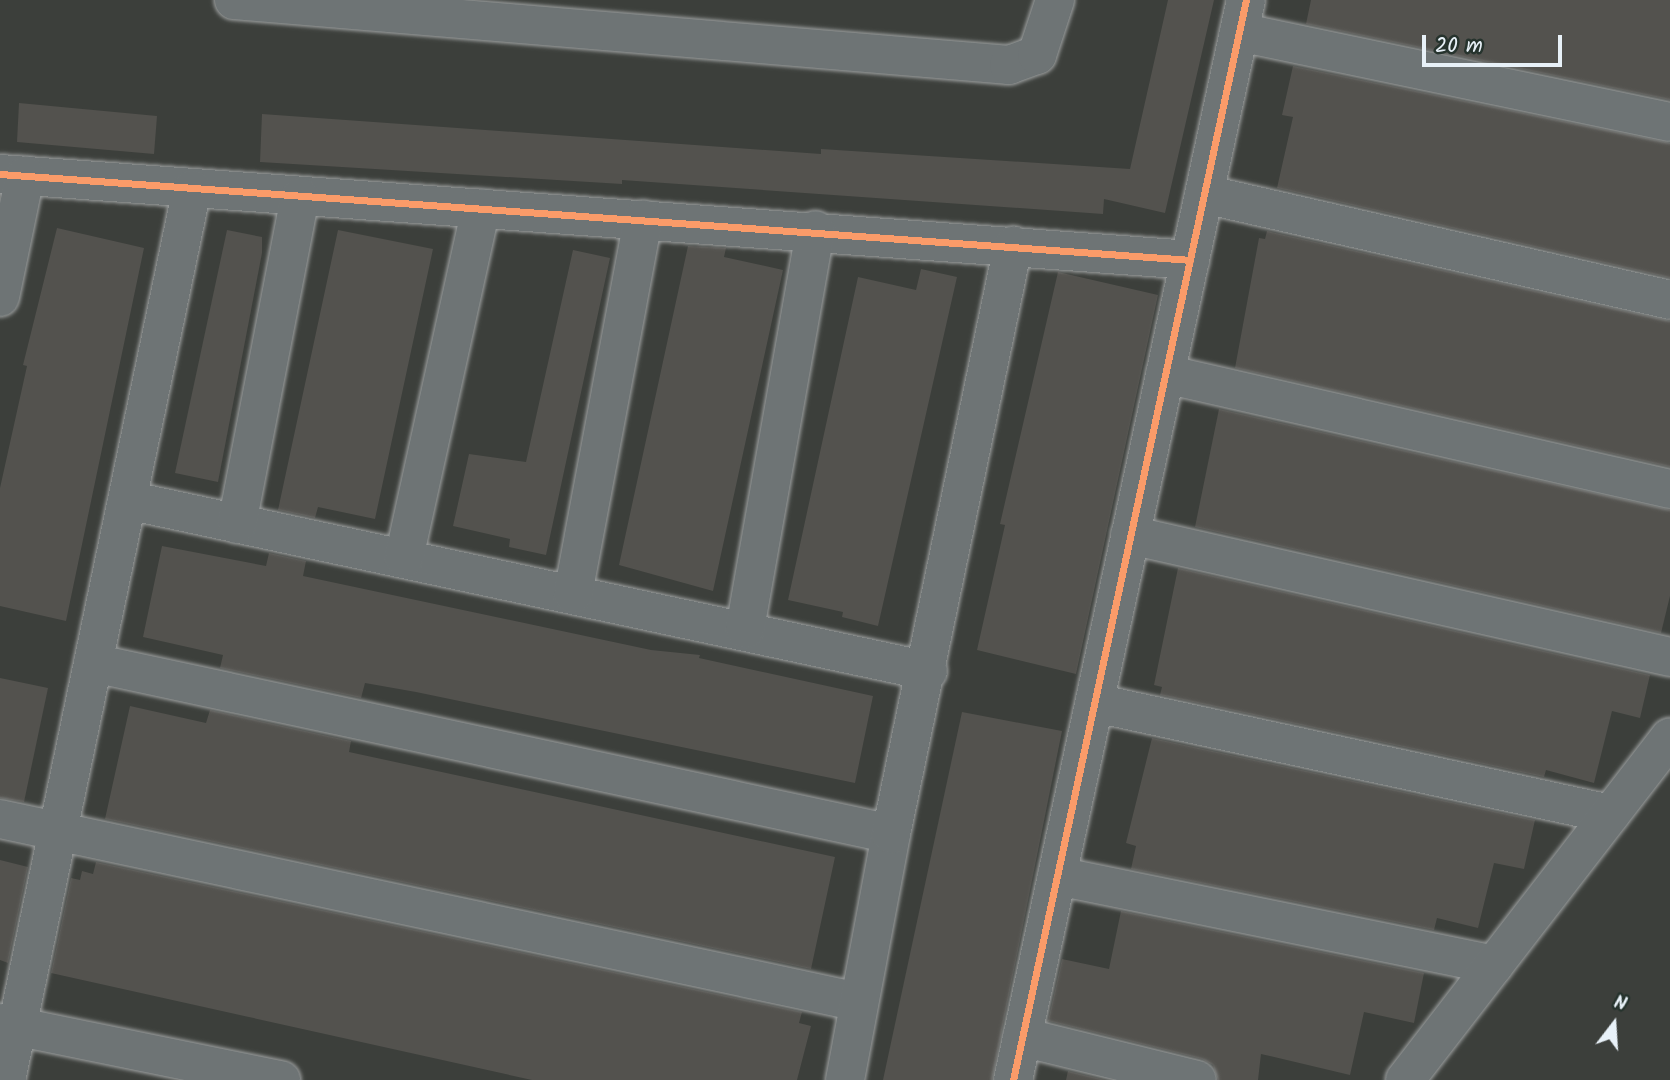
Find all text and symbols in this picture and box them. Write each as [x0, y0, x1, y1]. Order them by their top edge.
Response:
scale bar [1425, 21, 1565, 65]
text: 20 m [1435, 30, 1483, 63]
text: N [1610, 988, 1630, 1020]
north arrow [1579, 989, 1649, 1059]

